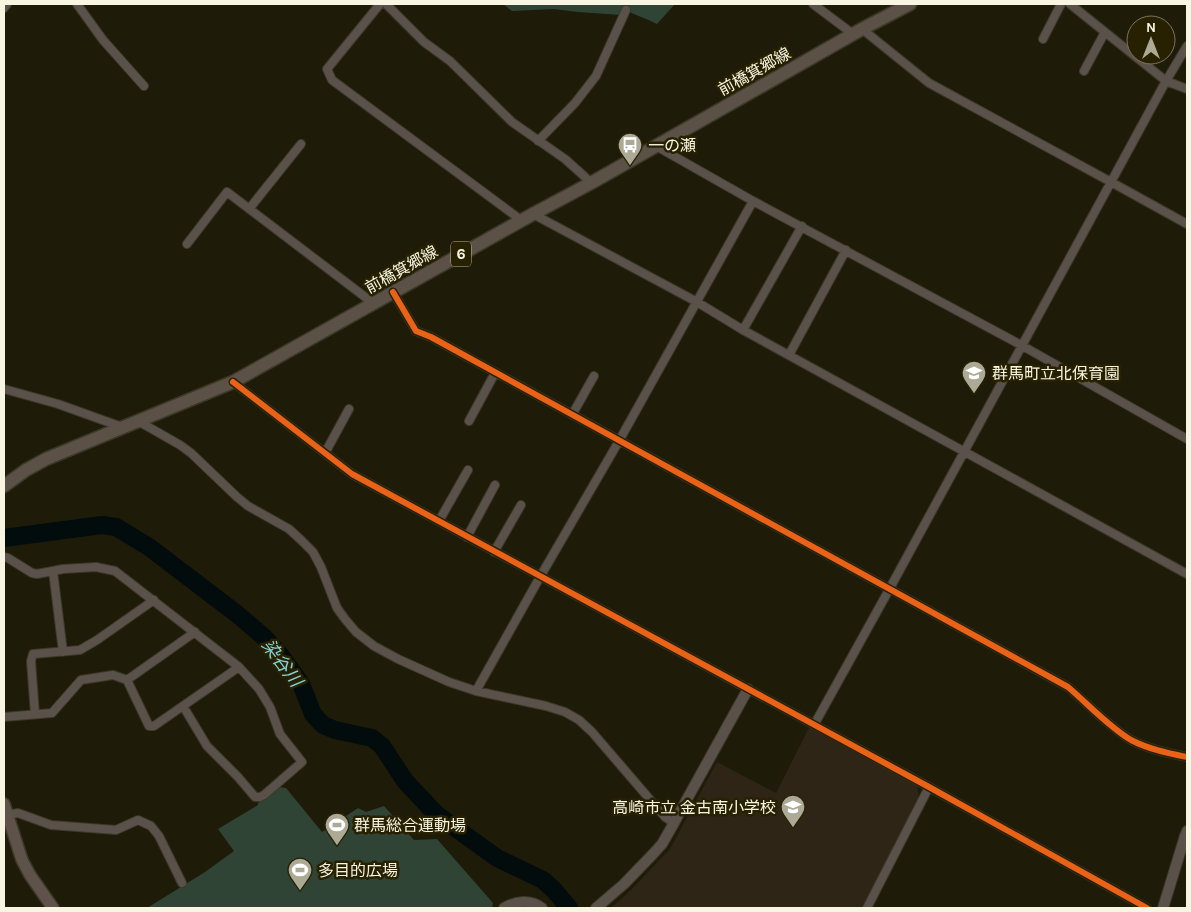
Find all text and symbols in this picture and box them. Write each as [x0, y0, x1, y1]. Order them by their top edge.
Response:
north arrow [1126, 15, 1176, 65]
text: N [1146, 19, 1156, 36]
street label: 前橋箕郷線 [715, 44, 794, 99]
bus stop icon: 一の瀬 [617, 132, 643, 166]
place label: 一の瀬 [648, 136, 696, 155]
street label: 前橋箕郷線 [362, 242, 441, 297]
road number: 6 [451, 242, 471, 266]
school or university icon: 群馬町立北保育園 [961, 360, 987, 394]
place label: 群馬町立北保育園 [992, 364, 1120, 383]
water label: 染谷川 [257, 635, 308, 693]
school or university icon: 高崎市立 金古南小学校 [780, 794, 806, 828]
place label: 高崎市立 金古南小学校 [612, 798, 776, 817]
sports icon: 群馬総合運動場 [324, 812, 350, 846]
place label: 群馬総合運動場 [354, 816, 466, 835]
sports icon: 多目的広場 [287, 857, 313, 891]
place label: 多目的広場 [318, 861, 398, 880]

